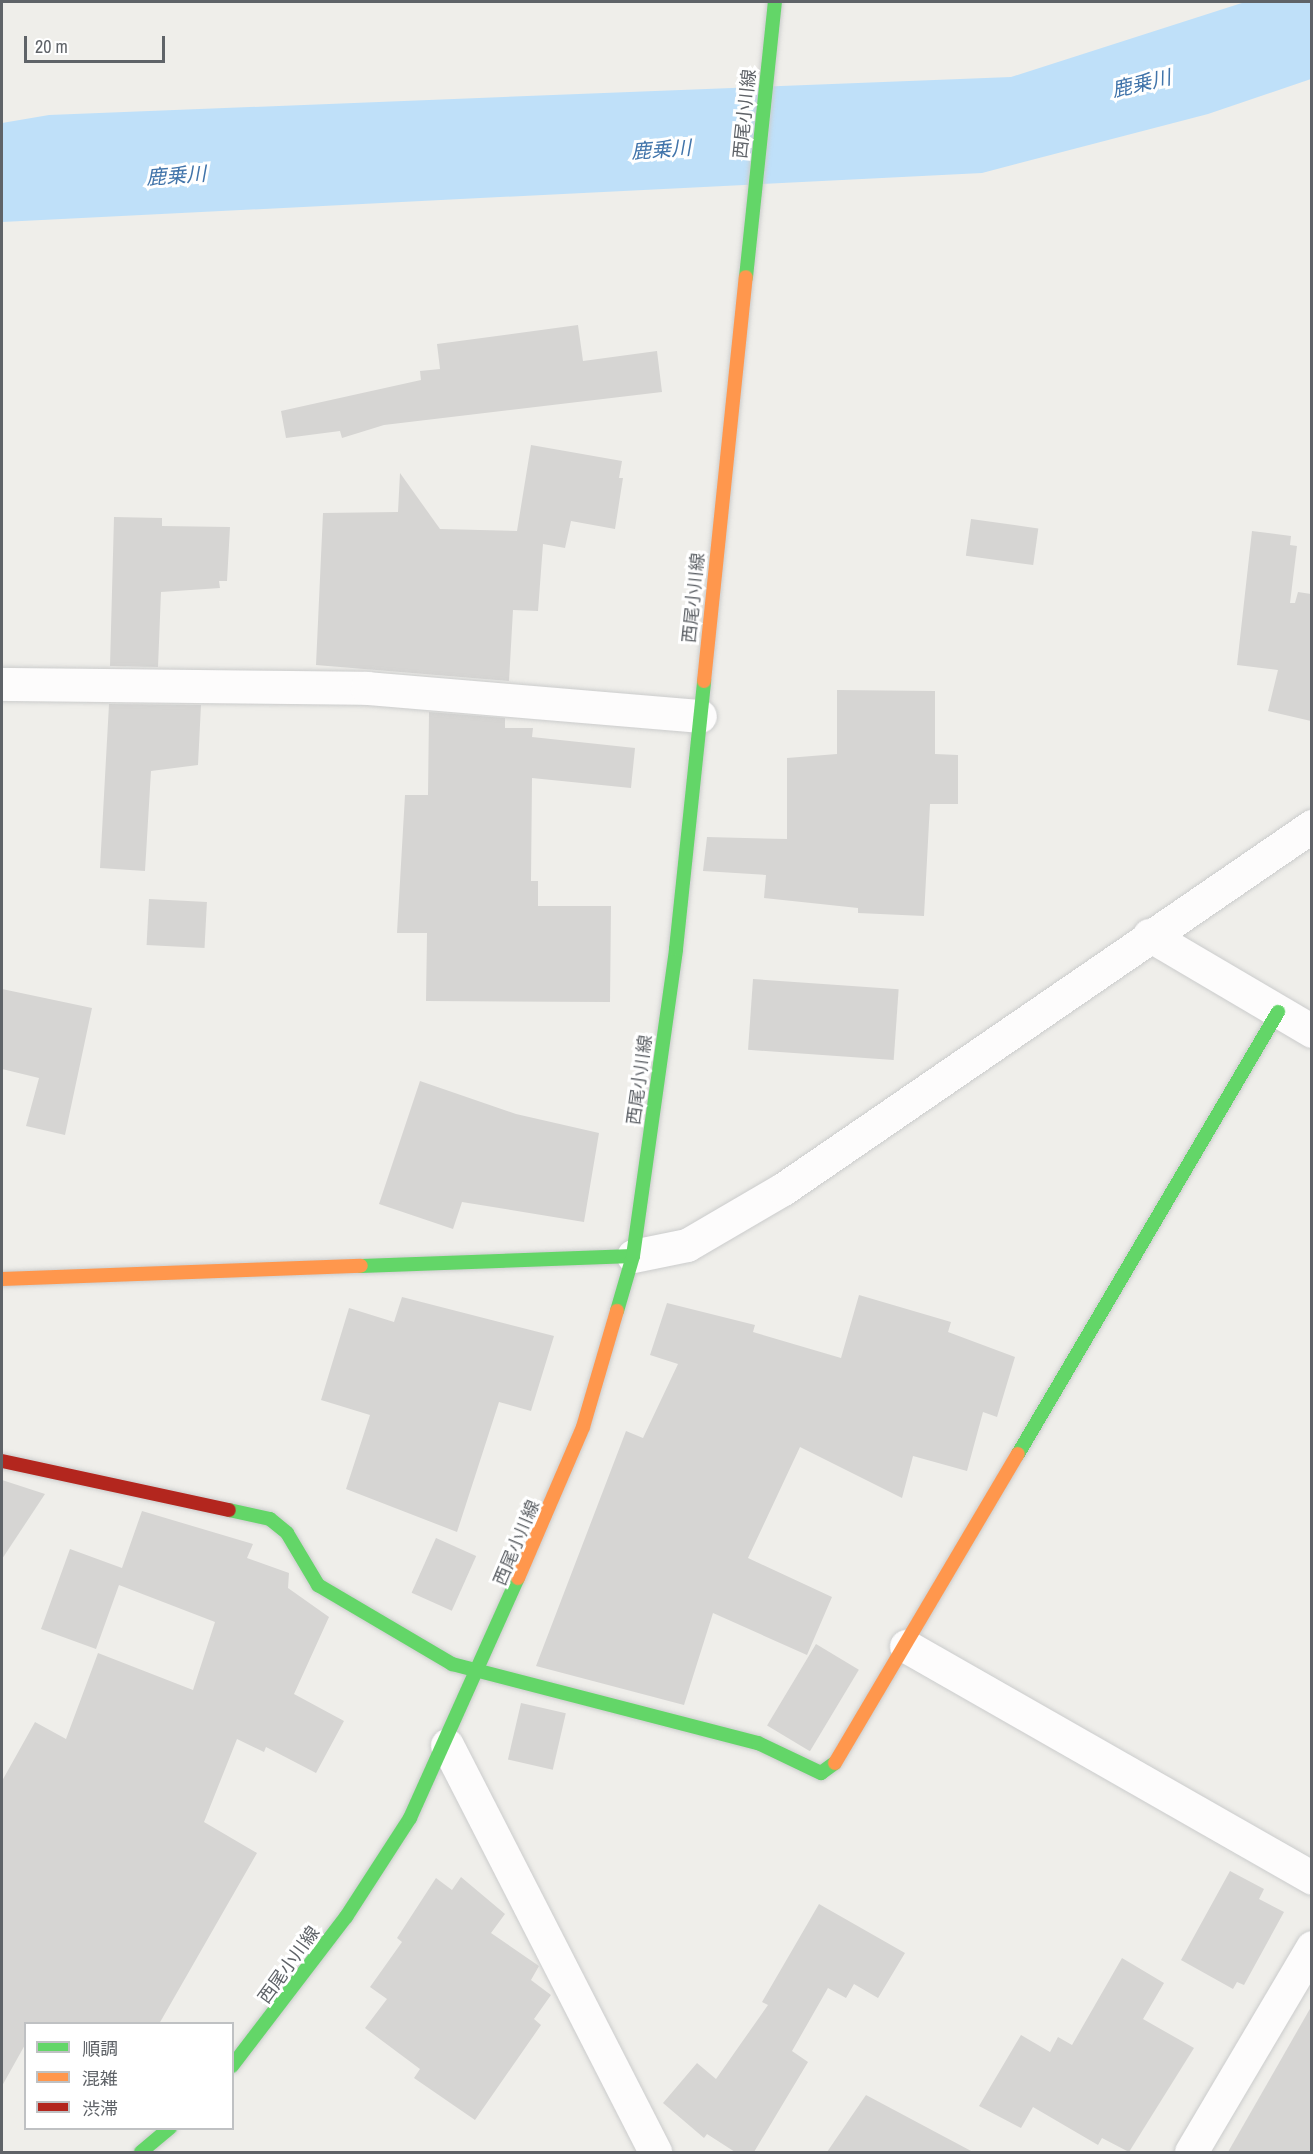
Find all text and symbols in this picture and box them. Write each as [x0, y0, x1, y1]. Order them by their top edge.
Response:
scale bar [27, 24, 168, 62]
text: 20 m [35, 34, 68, 59]
water label: 鹿乗川 [1109, 65, 1173, 101]
street label: 西尾小川線 [730, 68, 760, 160]
water label: 鹿乗川 [630, 135, 692, 163]
water label: 鹿乗川 [145, 161, 207, 189]
street label: 西尾小川線 [679, 552, 709, 644]
street label: 西尾小川線 [623, 1034, 657, 1126]
street label: 西尾小川線 [489, 1497, 545, 1589]
street label: 西尾小川線 [254, 1922, 324, 2008]
legend [24, 2022, 234, 2130]
text: 順調 [82, 2036, 118, 2061]
text: 混雑 [82, 2066, 118, 2091]
text: 渋滞 [82, 2096, 118, 2121]

